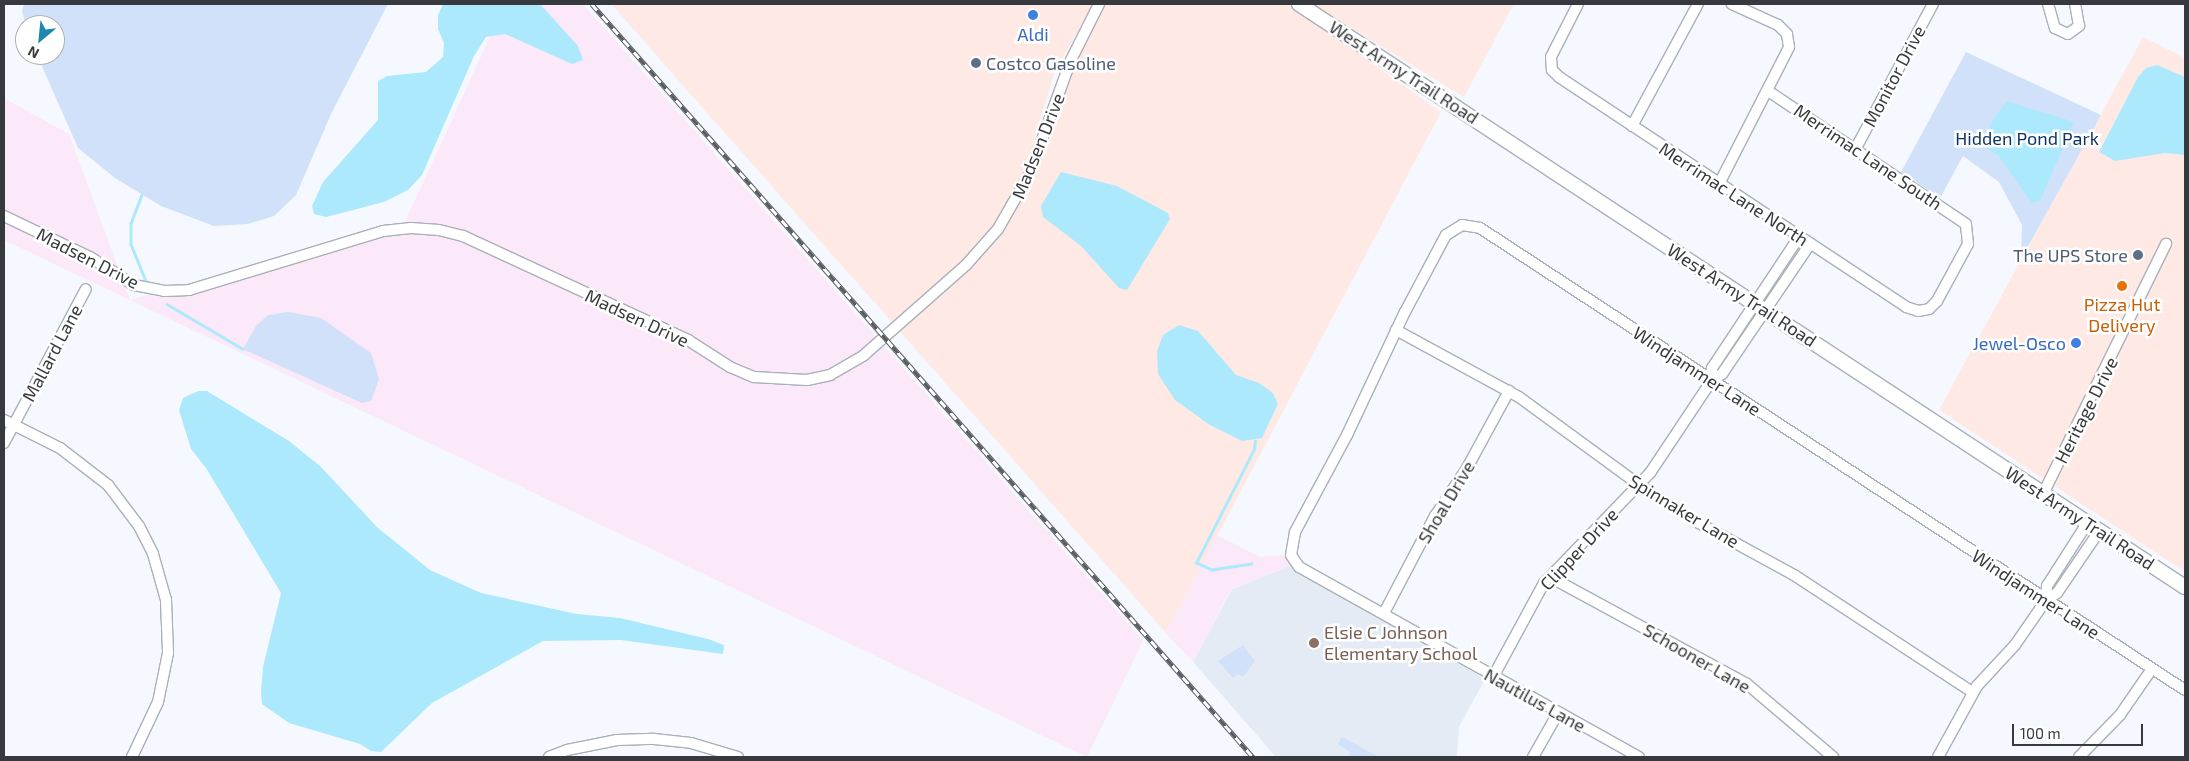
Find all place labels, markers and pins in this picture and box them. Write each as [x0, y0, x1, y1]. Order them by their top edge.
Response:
marker: Aldi [1027, 9, 1039, 21]
place label: Aldi [1017, 23, 1049, 45]
place label: Costco Gasoline [986, 52, 1116, 74]
marker: Costco Gasoline [970, 57, 982, 69]
place label: The UPS Store [2013, 244, 2128, 266]
marker: The UPS Store [2132, 249, 2144, 261]
marker: Pizza Hut Delivery [2116, 280, 2128, 292]
place label: Pizza Hut Delivery [2084, 294, 2160, 336]
place label: Jewel-Osco [1973, 332, 2066, 354]
marker: Jewel-Osco [2070, 337, 2082, 349]
place label: Elsie C Johnson Elementary School [1324, 622, 1478, 664]
marker: Elsie C Johnson Elementary School [1308, 637, 1320, 649]

